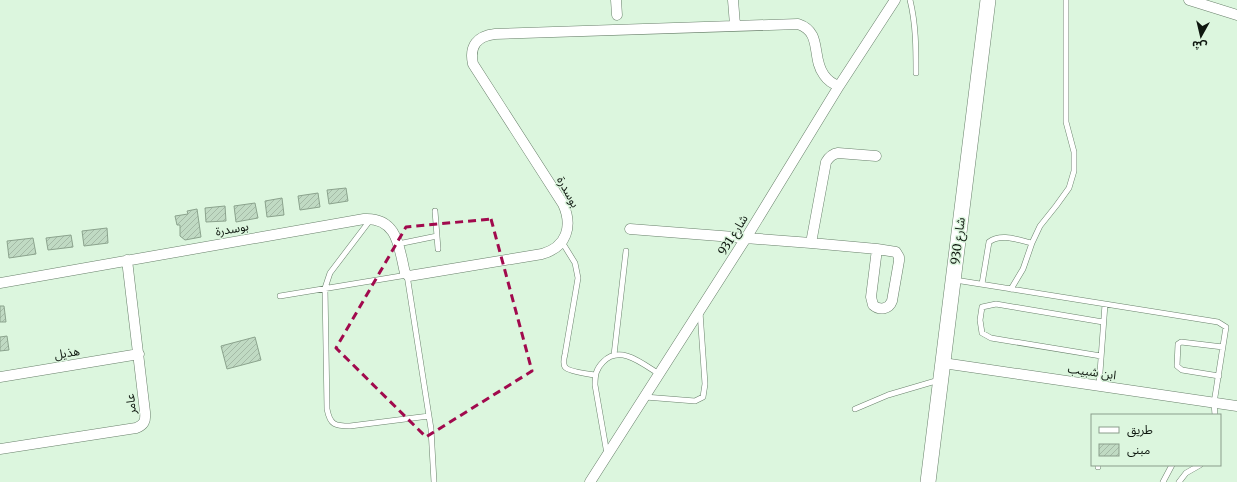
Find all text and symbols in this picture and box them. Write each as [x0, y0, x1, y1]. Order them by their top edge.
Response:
north arrow [1181, 16, 1221, 56]
text: ش [1191, 38, 1208, 54]
street label: بوسدرة [554, 173, 583, 210]
street label: شارع 931 [714, 212, 752, 259]
street label: شارع 930 [947, 216, 970, 266]
street label: بوسدرة [214, 218, 250, 239]
street label: هذيل [53, 343, 81, 362]
street label: ابن شبيب [1067, 361, 1117, 383]
street label: عامر [122, 393, 139, 416]
legend [1091, 414, 1221, 466]
text: طريق [1127, 422, 1153, 438]
text: مبنى [1127, 442, 1150, 457]

